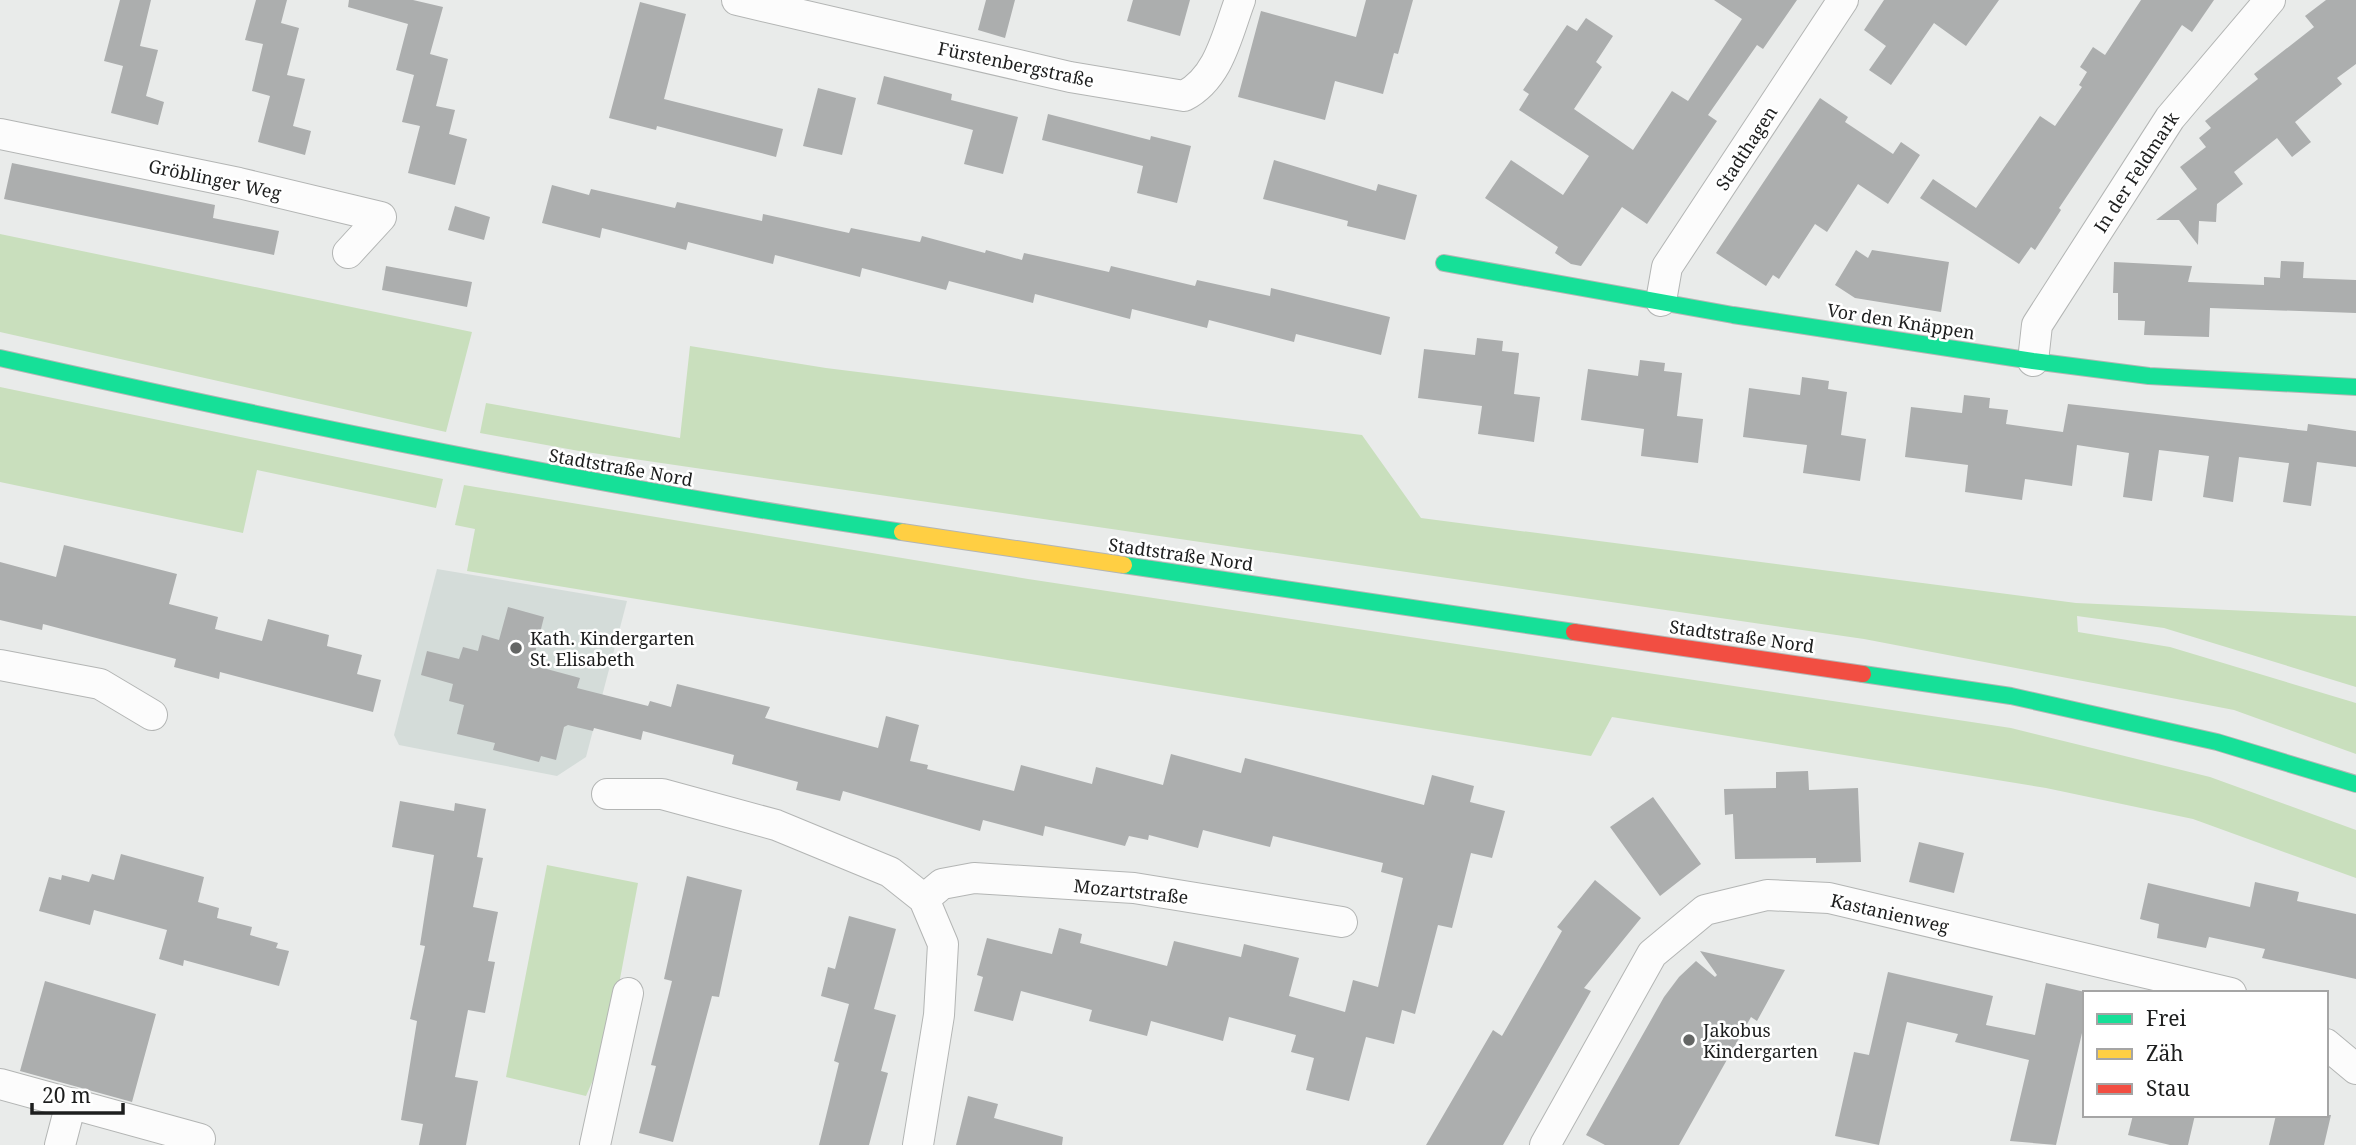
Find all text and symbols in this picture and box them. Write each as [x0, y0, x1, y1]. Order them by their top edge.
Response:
street label: Fürstenbergstraße [936, 36, 1096, 92]
street label: Stadthagen [1710, 101, 1782, 195]
street label: In der Feldmark [2088, 107, 2184, 237]
street label: Gröblinger Weg [146, 153, 284, 205]
street label: Vor den Knäppen [1825, 297, 1977, 345]
street label: Stadtstraße Nord [547, 443, 695, 491]
street label: Stadtstraße Nord [1107, 532, 1255, 576]
street label: Stadtstraße Nord [1668, 614, 1816, 658]
place label: Kath. Kindergarten St. Elisabeth [530, 626, 695, 671]
marker: Kath. Kindergarten St. Elisabeth [508, 640, 524, 656]
street label: Mozartstraße [1072, 873, 1190, 909]
street label: Kastanienweg [1828, 888, 1952, 938]
legend [2083, 991, 2328, 1117]
text: Frei [2146, 1004, 2187, 1032]
place label: Jakobus Kindergarten [1702, 1018, 1818, 1063]
marker: Jakobus Kindergarten [1681, 1032, 1697, 1048]
text: Zäh [2146, 1039, 2184, 1067]
scale bar [32, 1072, 122, 1116]
text: Stau [2146, 1074, 2190, 1102]
text: 20 m [42, 1081, 91, 1109]

